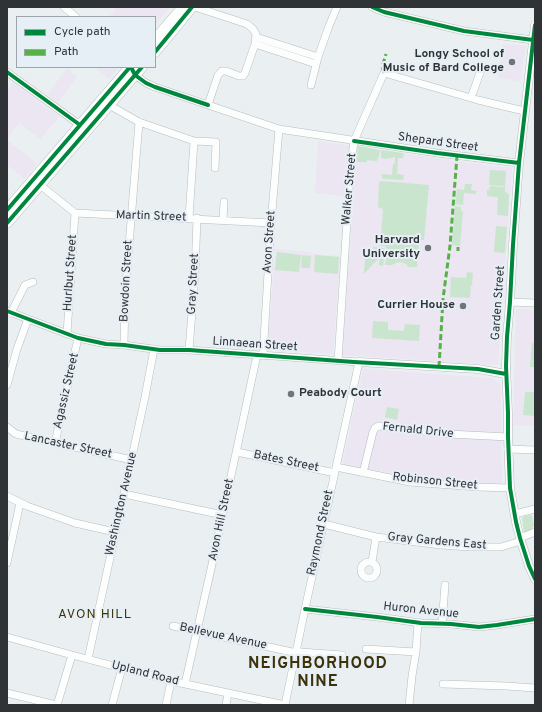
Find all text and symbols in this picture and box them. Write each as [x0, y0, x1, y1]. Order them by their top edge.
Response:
legend [16, 16, 156, 68]
text: Cycle path [54, 24, 111, 40]
text: Path [54, 44, 79, 60]
place label: Longy School of Music of Bard College [383, 48, 504, 76]
marker: Longy School of Music of Bard College [507, 57, 517, 67]
street label: Shepard Street [397, 130, 479, 156]
street label: Walker Street [340, 152, 360, 226]
street label: Martin Street [115, 209, 187, 225]
street label: Avon Street [261, 210, 279, 274]
street label: Hurlbut Street [61, 234, 81, 312]
place label: Harvard University [362, 234, 420, 262]
street label: Bowdoin Street [118, 240, 136, 322]
marker: Harvard University [423, 243, 433, 253]
street label: Gray Street [185, 253, 203, 315]
street label: Garden Street [489, 265, 509, 341]
place label: Currier House [377, 299, 455, 313]
marker: Currier House [458, 301, 468, 311]
street label: Linnaean Street [212, 335, 298, 355]
street label: Agassiz Street [51, 352, 83, 430]
place label: Peabody Court [299, 387, 382, 401]
marker: Peabody Court [286, 389, 296, 399]
street label: Fernald Drive [382, 420, 454, 442]
street label: Lancaster Street [23, 430, 113, 462]
street label: Bates Street [252, 448, 320, 476]
street label: Washington Avenue [103, 451, 141, 557]
street label: Robinson Street [392, 470, 478, 494]
street label: Avon Hill Street [206, 478, 238, 562]
street label: Raymond Street [305, 489, 337, 577]
street label: Gray Gardens East [387, 531, 487, 553]
street label: Huron Avenue [382, 600, 460, 622]
district label: AVON HILL [58, 607, 132, 623]
street label: Bellevue Avenue [178, 621, 268, 653]
district label: NEIGHBORHOOD NINE [248, 655, 388, 693]
street label: Upland Road [110, 659, 180, 689]

